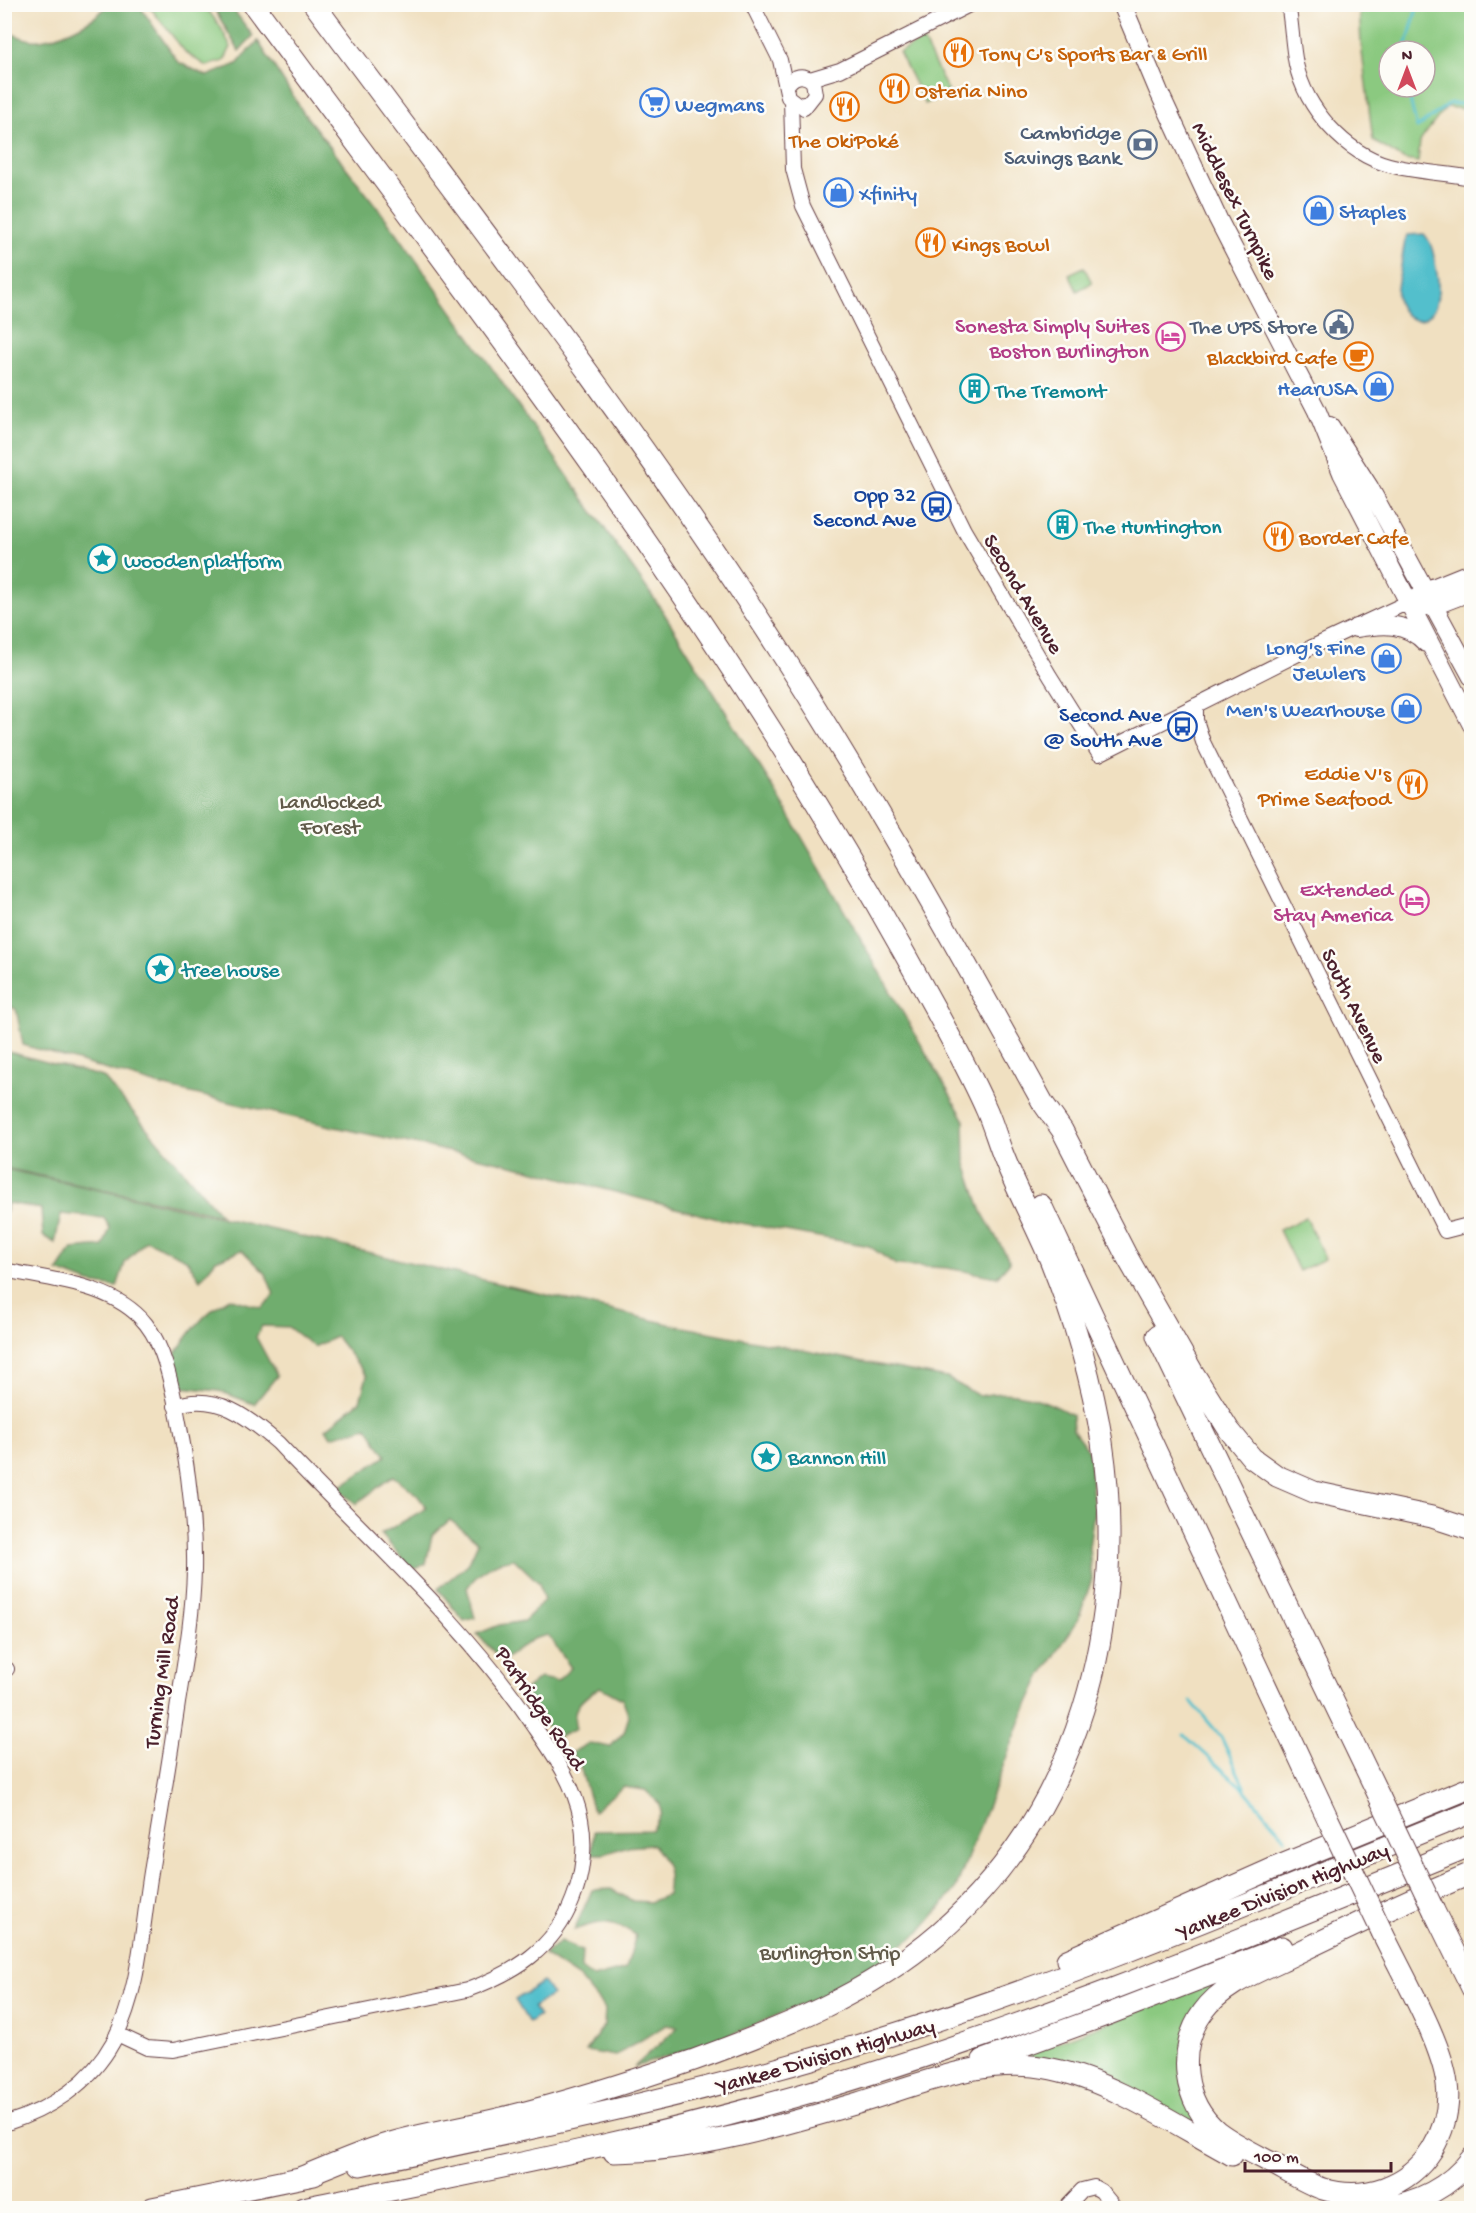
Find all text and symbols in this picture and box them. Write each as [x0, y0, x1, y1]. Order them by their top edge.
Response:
restaurant icon: Tony C's Sports Bar & Grill [943, 36, 975, 68]
north arrow [1377, 39, 1437, 99]
place label: Tony C's Sports Bar & Grill [978, 43, 1208, 69]
text: N [1402, 48, 1413, 67]
restaurant icon: Osteria Nino [878, 73, 910, 105]
place label: Osteria Nino [915, 80, 1028, 106]
supermarket icon: Wegmans [638, 87, 670, 119]
restaurant icon: The OkiPoké [828, 91, 860, 123]
place label: Wegmans [675, 94, 765, 120]
street label: Middlesex Turnpike [1184, 119, 1283, 285]
place label: Cambridge Savings Bank [1004, 122, 1123, 173]
bank icon: Cambridge Savings Bank [1126, 128, 1158, 160]
place label: The OkiPoké [787, 130, 899, 156]
shop icon: Xfinity [822, 176, 854, 208]
place label: Xfinity [858, 183, 917, 209]
shop icon: Staples [1302, 194, 1334, 226]
place label: Staples [1339, 201, 1406, 227]
restaurant icon: Kings Bowl [915, 227, 947, 259]
place label: Kings Bowl [952, 234, 1050, 260]
public building icon: The UPS Store [1322, 309, 1354, 341]
place label: Sonesta Simply Suites Boston Burlington [955, 315, 1150, 366]
place label: The UPS Store [1188, 316, 1318, 342]
hotel icon: Sonesta Simply Suites Boston Burlington [1154, 321, 1186, 353]
cafe icon: Blackbird Cafe [1342, 340, 1374, 372]
place label: Blackbird Cafe [1206, 347, 1338, 373]
shop icon: HearUSA [1362, 371, 1394, 403]
building icon: The Tremont [958, 373, 990, 405]
place label: HearUSA [1277, 378, 1358, 404]
place label: The Tremont [993, 380, 1108, 406]
place label: Opp 32 Second Ave [813, 484, 917, 535]
bus stop icon: Opp 32 Second Ave [921, 490, 953, 522]
building icon: The Huntington [1047, 509, 1079, 541]
place label: The Huntington [1082, 516, 1222, 542]
restaurant icon: Border Cafe [1262, 520, 1294, 552]
place label: Border Cafe [1298, 527, 1410, 553]
street label: Second Avenue [976, 530, 1068, 660]
place icon: wooden platform [87, 543, 119, 575]
place label: wooden platform [124, 550, 283, 576]
place label: Long's Fine Jewlers [1266, 637, 1366, 688]
shop icon: Long's Fine Jewlers [1370, 643, 1402, 675]
shop icon: Men's Wearhouse [1390, 692, 1422, 724]
place label: Men's Wearhouse [1226, 699, 1386, 725]
place label: Second Ave @ South Ave [1043, 704, 1163, 755]
bus stop icon: Second Ave @ South Ave [1167, 710, 1199, 742]
place label: Eddie V's Prime Seafood [1257, 763, 1393, 814]
restaurant icon: Eddie V's Prime Seafood [1396, 769, 1428, 801]
park label: Landlocked Forest [279, 791, 383, 842]
place label: Extended Stay America [1273, 879, 1395, 930]
hotel icon: Extended Stay America [1398, 885, 1430, 917]
street label: South Avenue [1314, 945, 1392, 1069]
place icon: tree house [145, 952, 177, 984]
place label: tree house [180, 959, 280, 985]
place icon: Bannon Hill [751, 1440, 783, 1472]
place label: Bannon Hill [787, 1447, 887, 1473]
street label: Turning Mill Road [140, 1593, 188, 1752]
street label: Partridge Road [487, 1642, 591, 1778]
street label: Yankee Division Highway [1172, 1838, 1393, 1948]
park label: Burlington Strip [759, 1942, 900, 1968]
street label: Yankee Division Highway [712, 2014, 938, 2102]
scale bar [1245, 2135, 1390, 2173]
text: 100 m [1253, 2148, 1299, 2169]

